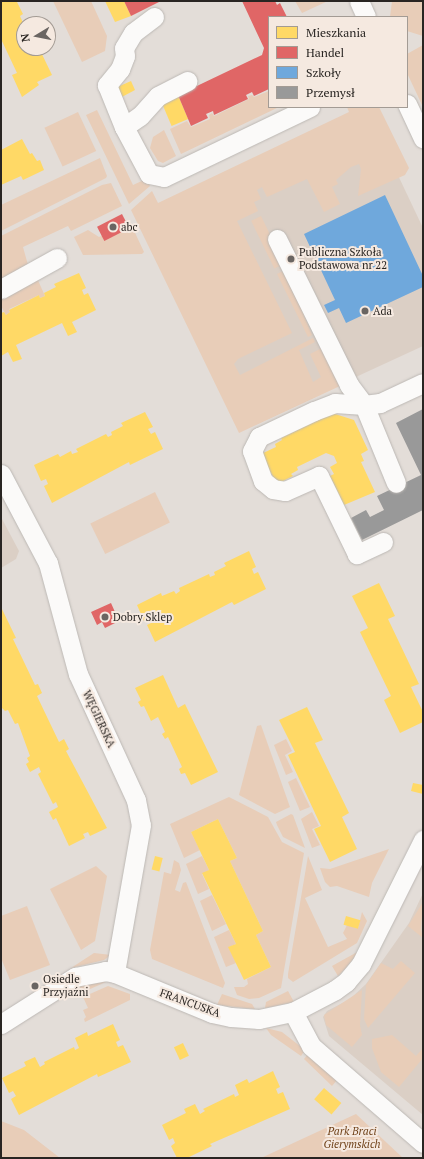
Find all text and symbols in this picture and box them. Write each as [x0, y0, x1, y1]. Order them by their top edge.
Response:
north arrow [16, 16, 56, 56]
legend [268, 16, 408, 108]
text: Mieszkania [306, 25, 366, 40]
text: N [18, 33, 33, 43]
text: Handel [306, 45, 344, 60]
text: Szkoły [306, 65, 341, 80]
text: Przemysł [306, 85, 355, 100]
place label: abc [121, 220, 138, 234]
marker: abc [108, 222, 118, 232]
place label: Publiczna Szkoła Podstawowa nr 22 [299, 246, 387, 272]
marker: Publiczna Szkoła Podstawowa nr 22 [286, 254, 296, 264]
place label: Ada [373, 304, 392, 318]
marker: Ada [360, 306, 370, 316]
place label: Dobry Sklep [113, 610, 172, 624]
marker: Dobry Sklep [100, 612, 110, 622]
street label: WĘGIERSKA [80, 688, 118, 750]
place label: Osiedle Przyjaźni [43, 973, 88, 999]
marker: Osiedle Przyjaźni [30, 981, 40, 991]
street label: FRANCUSKA [158, 986, 222, 1020]
park label: Park Braci Gierymskich [323, 1125, 381, 1151]

